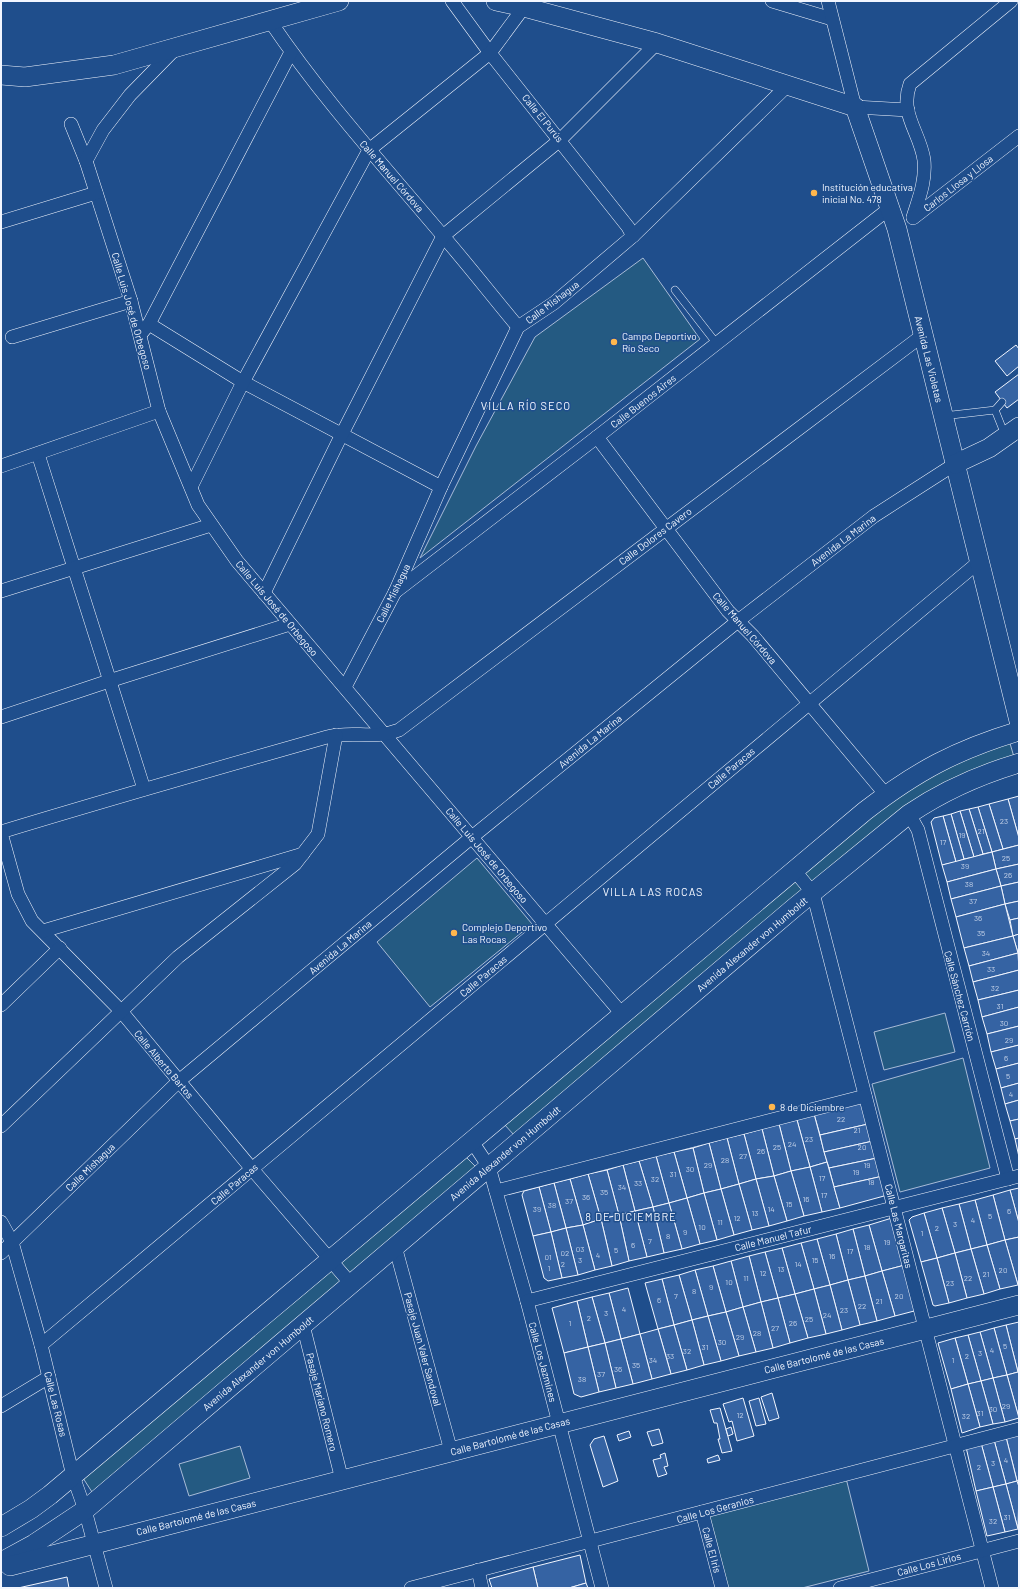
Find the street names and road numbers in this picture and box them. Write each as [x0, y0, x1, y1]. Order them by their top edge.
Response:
street label: Calle El Purús [520, 91, 566, 145]
street label: Calle Manuel Córdova [358, 138, 426, 214]
street label: Carlos Llosa y Llosa [921, 152, 995, 214]
street label: Calle Luis José de Orbegoso [110, 251, 154, 371]
street label: Calle Mishagua [523, 278, 581, 326]
street label: Avenida Las Violetas [912, 314, 946, 404]
street label: Calle Buenos Aires [608, 372, 678, 430]
street label: Calle Dolores Cavero [616, 505, 694, 567]
street label: Avenida La Marina [808, 512, 878, 568]
street label: Calle Luis José de Orbegoso [233, 558, 321, 658]
street label: Calle Mishagua [374, 562, 412, 624]
street label: Calle Manuel Córdova [711, 590, 779, 666]
street label: Avenida La Marina [556, 712, 624, 770]
street label: Calle Paracas [705, 745, 757, 791]
street label: Calle Luis José de Orbegoso [443, 805, 531, 905]
street label: Avenida Alexander von Humboldt [694, 894, 810, 994]
street label: Avenida La Marina [306, 917, 374, 977]
street label: Calle Sánchez Carrión [942, 949, 978, 1043]
street label: Calle Paracas [457, 953, 509, 999]
street label: Calle Alberto Bartos [132, 1027, 196, 1101]
street label: Avenida Alexander von Humboldt [447, 1103, 563, 1203]
street label: Calle Mishagua [63, 1140, 117, 1194]
street label: Calle Paracas [208, 1161, 260, 1207]
street label: Calle Las Margaritas [883, 1183, 915, 1270]
street label: Calle Manuel Tafur [733, 1223, 813, 1253]
street label: Pasaje Juan Valer Sandoval [402, 1291, 444, 1407]
street label: Avenida Alexander von Humboldt [200, 1313, 316, 1413]
street label: Calle Los Jazmines [527, 1321, 560, 1404]
street label: Calle Bartolomé de las Casas [763, 1334, 885, 1376]
street label: Pasaje Mariano Romero [304, 1351, 340, 1453]
street label: Calle Las Rosas [42, 1370, 70, 1438]
street label: Calle Bartolomé de las Casas [449, 1414, 571, 1458]
street label: Calle Los Geranios [675, 1493, 755, 1525]
street label: Calle Bartolomé de las Casas [135, 1496, 257, 1538]
street label: Calle El Iris [700, 1526, 724, 1574]
street label: Calle Los Lirios [896, 1550, 962, 1578]

